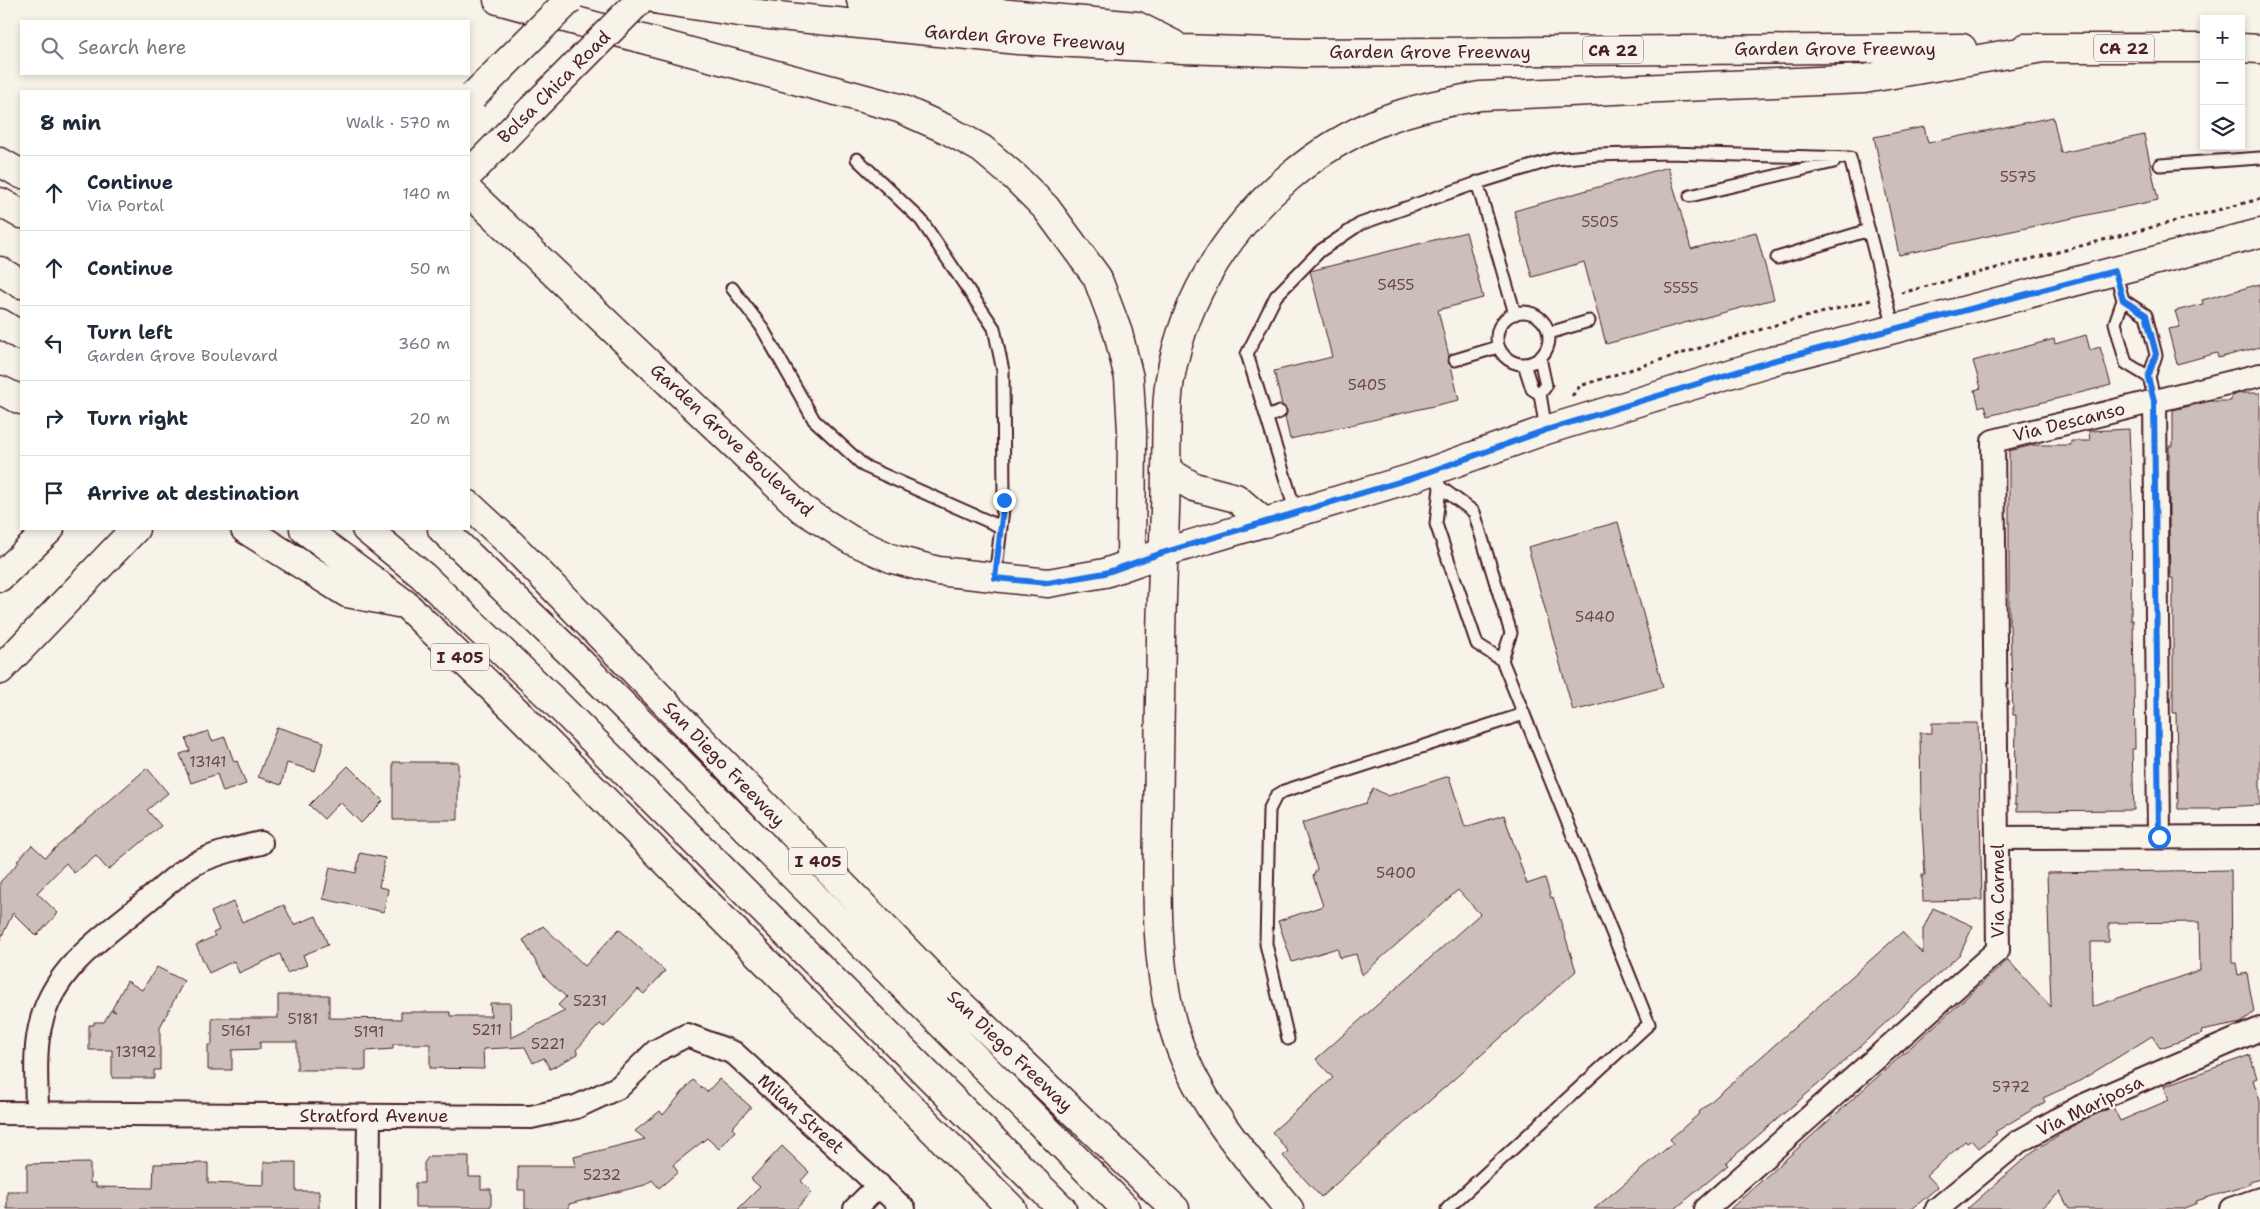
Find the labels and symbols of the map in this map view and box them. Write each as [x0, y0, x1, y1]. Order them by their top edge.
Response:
street label: Garden Grove Freeway [924, 19, 1126, 57]
street label: Bolsa Chica Road [492, 25, 616, 149]
road number: CA 22 [2094, 34, 2154, 62]
road number: CA 22 [1583, 36, 1643, 64]
street label: Garden Grove Freeway [1734, 37, 1936, 61]
street label: Garden Grove Freeway [1329, 40, 1531, 64]
house number: 5575 [2000, 167, 2036, 187]
house number: 5505 [1581, 212, 1619, 232]
house number: 5455 [1378, 275, 1414, 295]
house number: 5555 [1663, 278, 1699, 298]
street label: Garden Grove Boulevard [645, 358, 819, 522]
house number: 5405 [1348, 375, 1386, 395]
street label: Via Descanso [2010, 396, 2128, 448]
route end [993, 489, 1016, 512]
house number: 5440 [1575, 607, 1615, 627]
road number: I 405 [431, 644, 489, 670]
street label: San Diego Freeway [658, 696, 790, 832]
house number: 13141 [190, 752, 226, 772]
route start [2148, 826, 2171, 849]
street label: Via Carmel [1986, 843, 2010, 938]
road number: I 405 [789, 848, 847, 874]
house number: 5400 [1376, 863, 1416, 883]
street label: San Diego Freeway [942, 985, 1078, 1117]
house number: 5231 [573, 991, 607, 1011]
house number: 5181 [288, 1009, 318, 1029]
house number: 5211 [472, 1020, 502, 1040]
house number: 5161 [221, 1021, 251, 1041]
house number: 5191 [354, 1022, 384, 1042]
house number: 5221 [531, 1034, 565, 1054]
house number: 13192 [115, 1042, 157, 1062]
street label: Milan Street [753, 1069, 850, 1159]
street label: Via Mariposa [2033, 1070, 2147, 1142]
house number: 5772 [1992, 1077, 2030, 1097]
street label: Stratford Avenue [300, 1104, 448, 1128]
house number: 5232 [583, 1165, 621, 1185]

